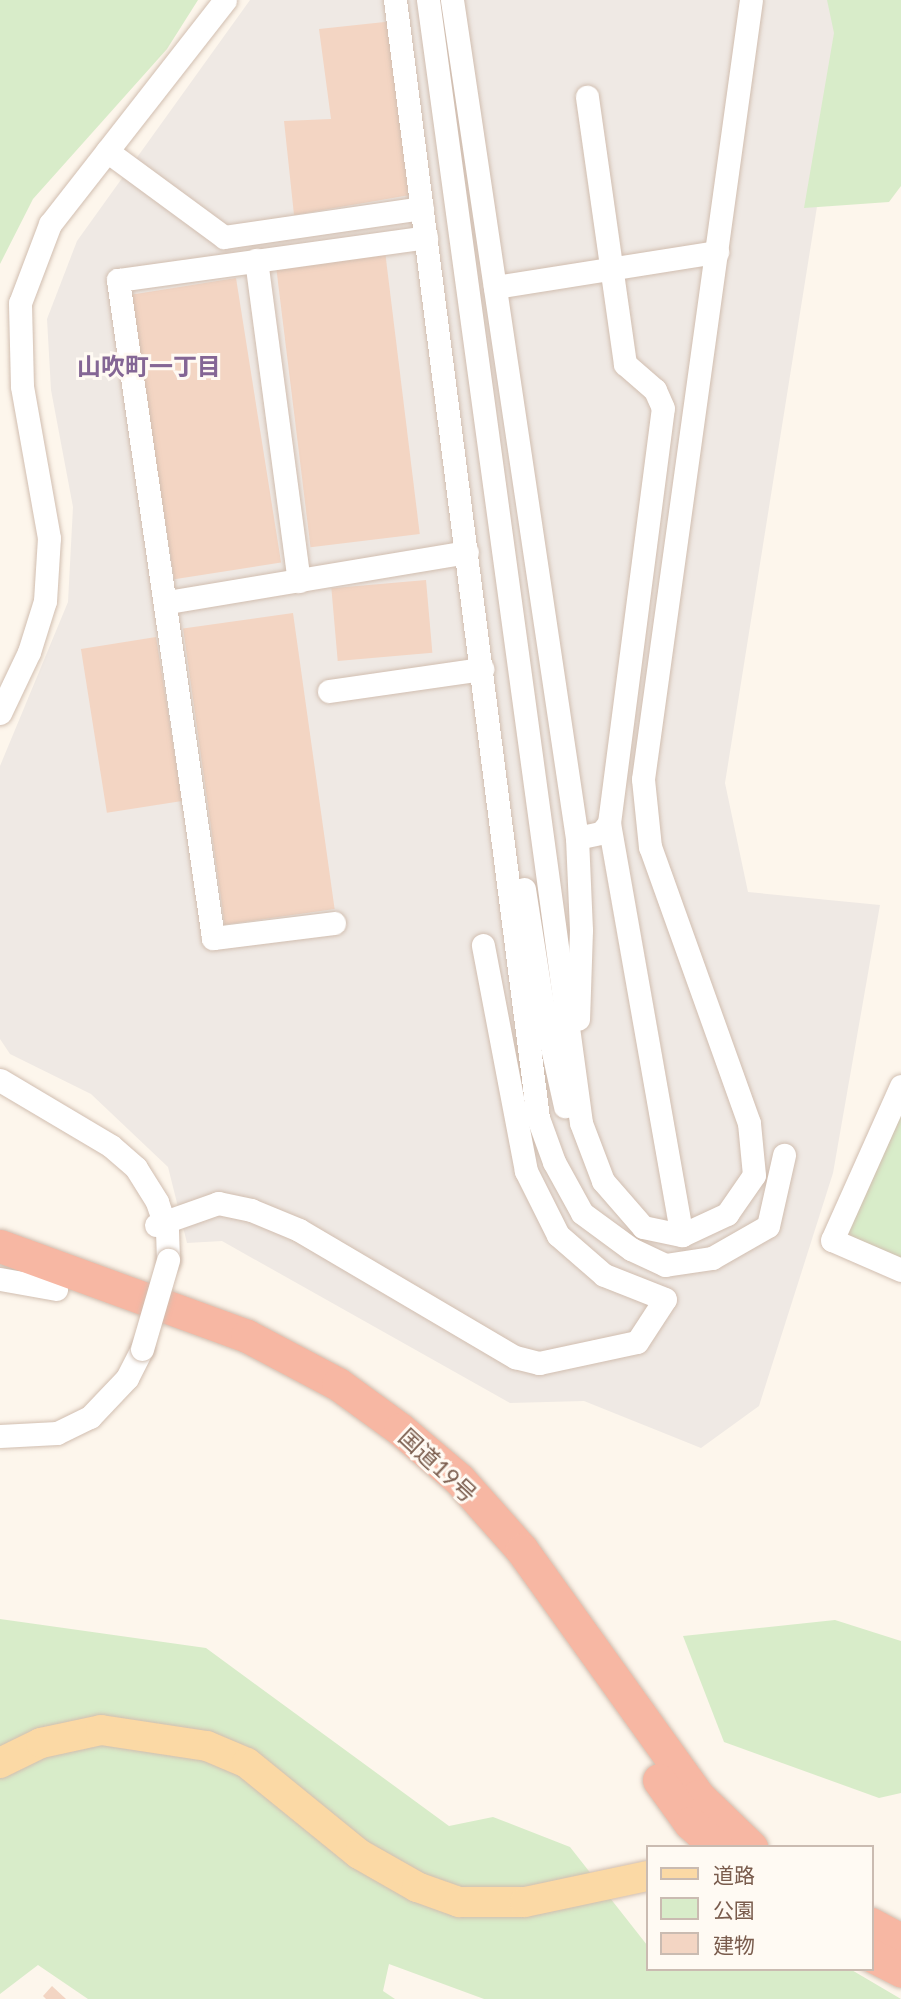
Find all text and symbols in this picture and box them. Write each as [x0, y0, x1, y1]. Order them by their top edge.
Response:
district label: 山吹町一丁目 [77, 352, 221, 380]
street label: 国道19号 [394, 1422, 482, 1508]
legend [646, 1845, 873, 1971]
text: 道路 [713, 1862, 755, 1887]
text: 公園 [713, 1897, 755, 1922]
text: 建物 [713, 1932, 755, 1957]

